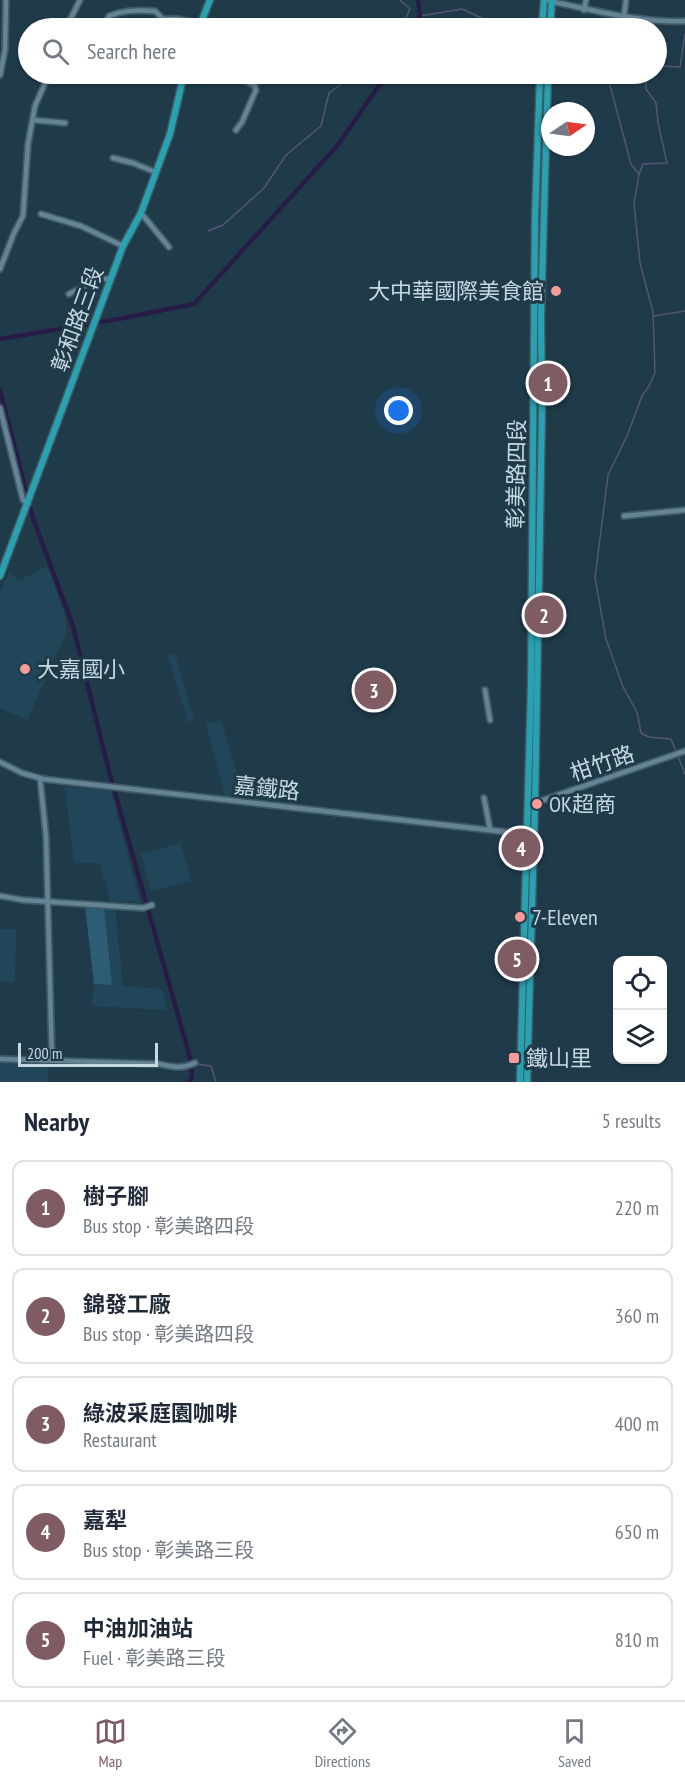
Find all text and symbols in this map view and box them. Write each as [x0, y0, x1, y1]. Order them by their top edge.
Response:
search box [18, 18, 667, 84]
icon: search [39, 35, 72, 68]
text: Search here [87, 37, 176, 65]
north arrow [541, 102, 595, 156]
street label: 彰和路三段 [45, 263, 109, 375]
place label: 大中華國際美食館 [368, 277, 544, 305]
marker: 大中華國際美食館 [549, 284, 563, 298]
pin: 1 [528, 360, 568, 406]
your location [384, 396, 413, 425]
street label: 彰美路四段 [501, 419, 531, 529]
pin: 2 [524, 592, 564, 638]
place label: 大嘉國小 [37, 655, 125, 683]
marker: 大嘉國小 [18, 662, 32, 676]
pin: 3 [354, 668, 394, 712]
street label: 柑竹路 [566, 739, 638, 787]
street label: 嘉鐵路 [233, 771, 301, 805]
place label: OK超商 [549, 790, 616, 818]
marker: OK超商 [530, 797, 544, 811]
pin: 4 [502, 826, 540, 870]
place label: 7-Eleven [532, 903, 598, 931]
marker: 7-Eleven [513, 910, 527, 924]
pin: 5 [498, 936, 536, 982]
map controls [613, 956, 667, 1064]
button: locate [613, 956, 667, 1010]
button: layers [613, 1010, 667, 1064]
scale bar [18, 1040, 158, 1068]
text: 200 m [27, 1043, 62, 1063]
place label: 鐵山里 [526, 1044, 592, 1072]
marker: 鐵山里 [507, 1051, 521, 1065]
text: Nearby [24, 1105, 89, 1138]
text: 5 results [602, 1108, 661, 1134]
text: 樹子腳 [83, 1182, 149, 1210]
text: 1 [41, 1195, 50, 1221]
text: 220 m [615, 1195, 659, 1221]
text: Bus stop · 彰美路四段 [83, 1213, 254, 1239]
text: 錦發工廠 [83, 1290, 171, 1318]
text: 2 [41, 1303, 50, 1329]
text: 360 m [615, 1303, 659, 1329]
text: Bus stop · 彰美路四段 [83, 1321, 254, 1347]
text: 綠波采庭園咖啡 [83, 1399, 237, 1427]
text: 3 [41, 1411, 50, 1437]
text: 400 m [615, 1411, 659, 1437]
text: Restaurant [83, 1427, 157, 1453]
text: 嘉犁 [83, 1506, 127, 1534]
text: 4 [41, 1519, 50, 1545]
text: 650 m [615, 1519, 659, 1545]
text: Bus stop · 彰美路三段 [83, 1537, 254, 1563]
text: 中油加油站 [83, 1614, 193, 1642]
text: 5 [41, 1627, 50, 1653]
text: 810 m [615, 1627, 659, 1653]
text: Fuel · 彰美路三段 [83, 1645, 226, 1671]
tab: Map [94, 1715, 127, 1771]
tab: Directions [315, 1715, 370, 1771]
tab: Saved [558, 1715, 591, 1771]

